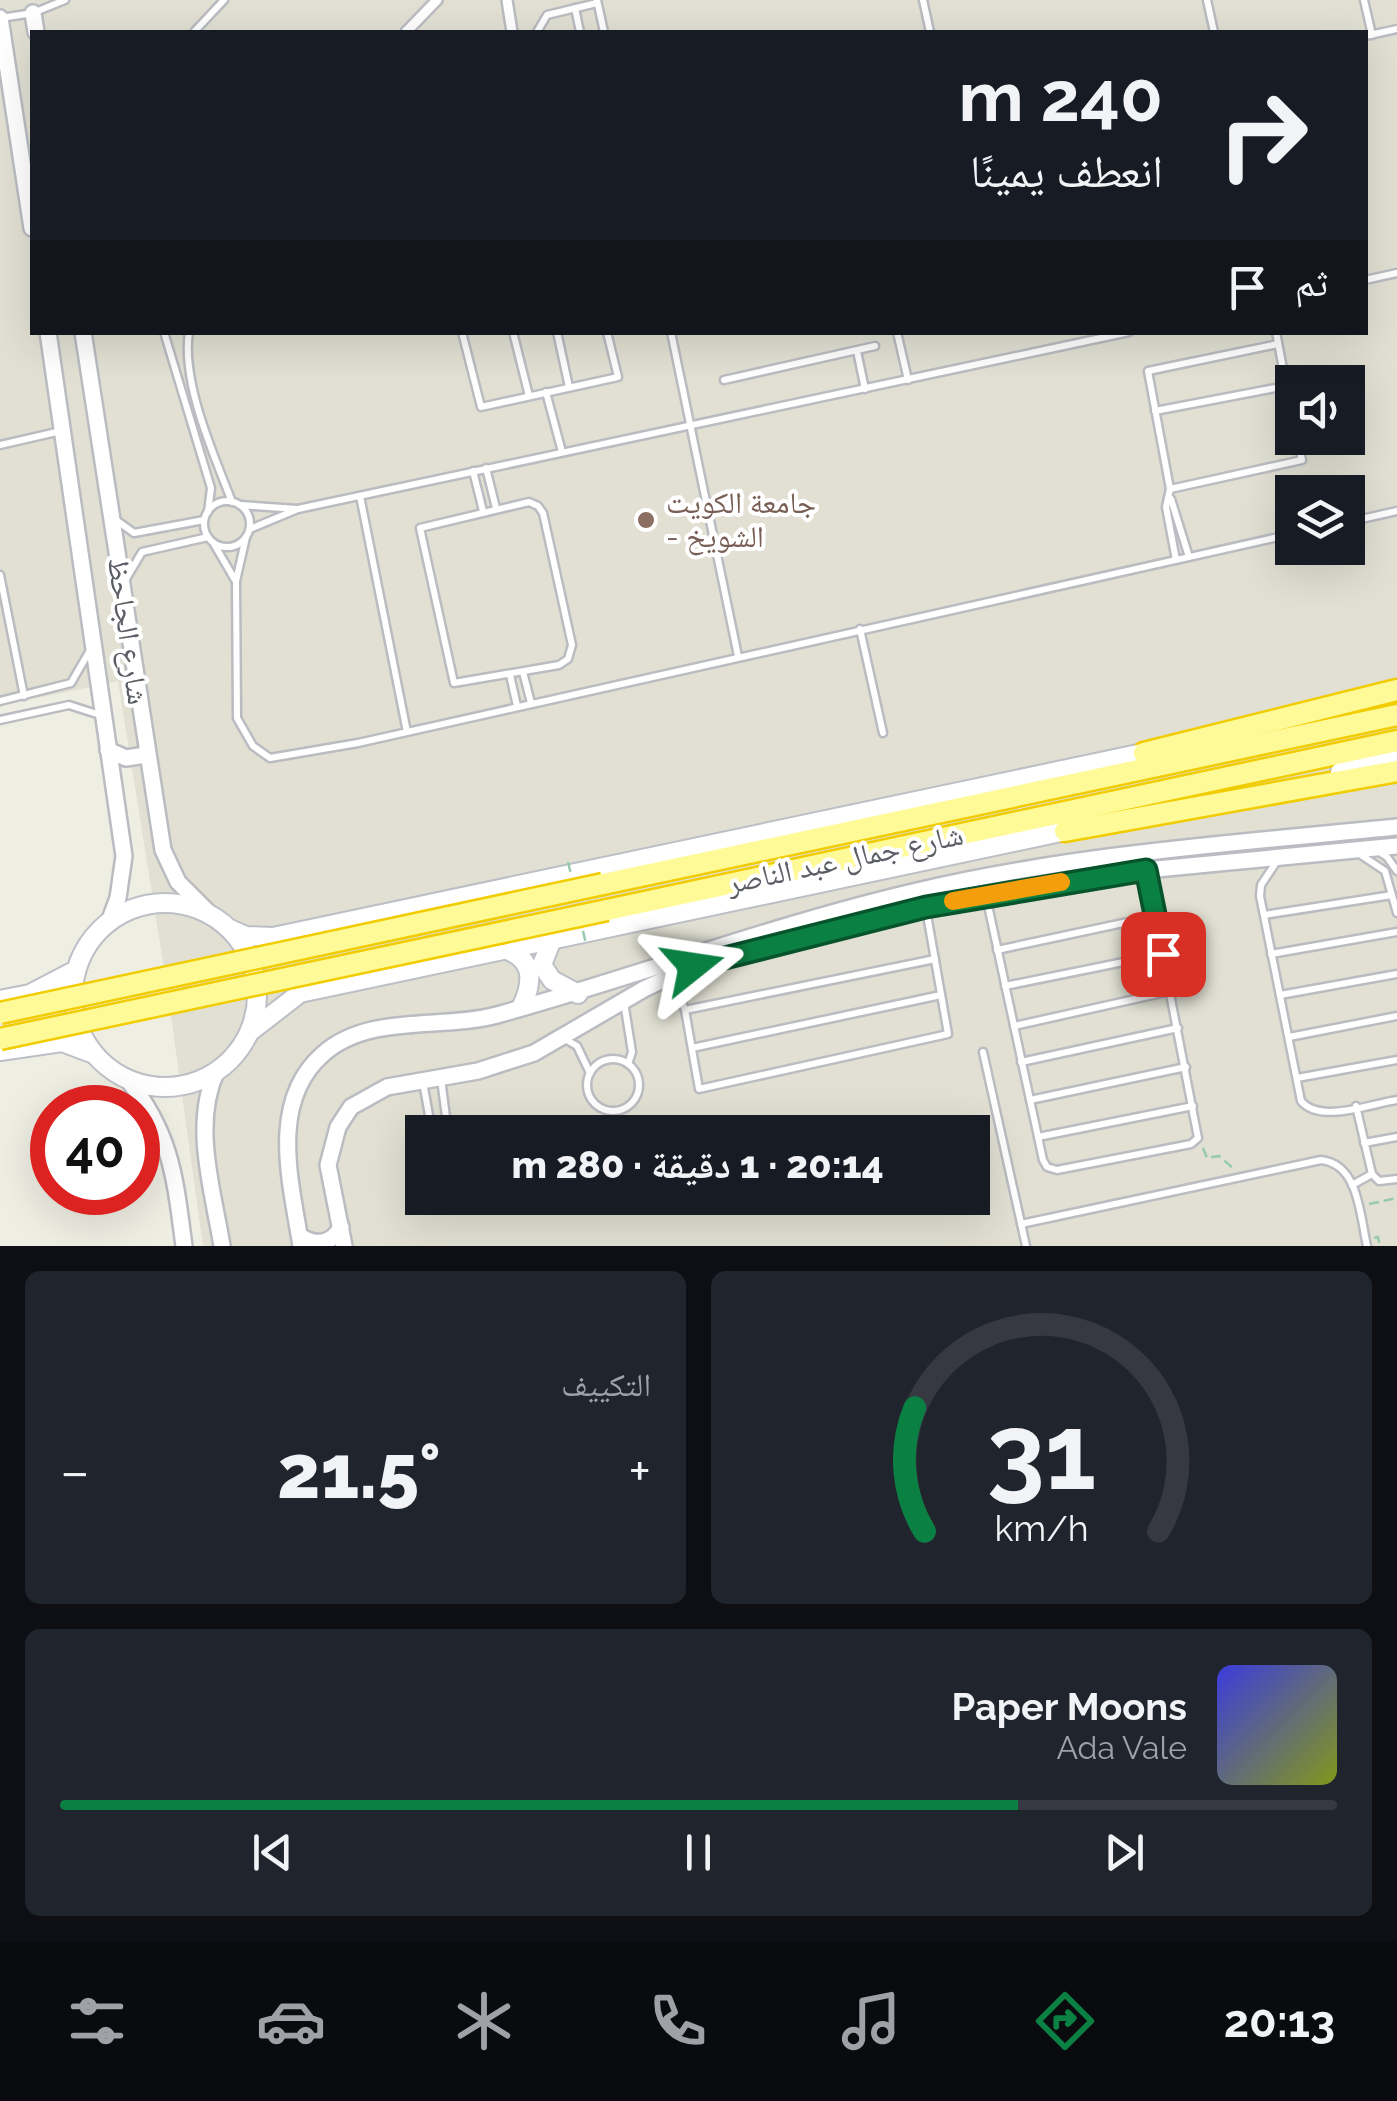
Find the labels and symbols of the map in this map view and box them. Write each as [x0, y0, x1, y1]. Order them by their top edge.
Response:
place label: جامعة الكويت - الشويخ [666, 485, 816, 556]
marker: جامعة الكويت - الشويخ [635, 509, 657, 531]
street label: شارع الجاحظ [99, 555, 156, 707]
street label: شارع جمال عبد الناصر [723, 816, 967, 903]
pin [1121, 912, 1206, 997]
position arrow [641, 914, 745, 1018]
speed limit sign: 40 [30, 1085, 160, 1215]

